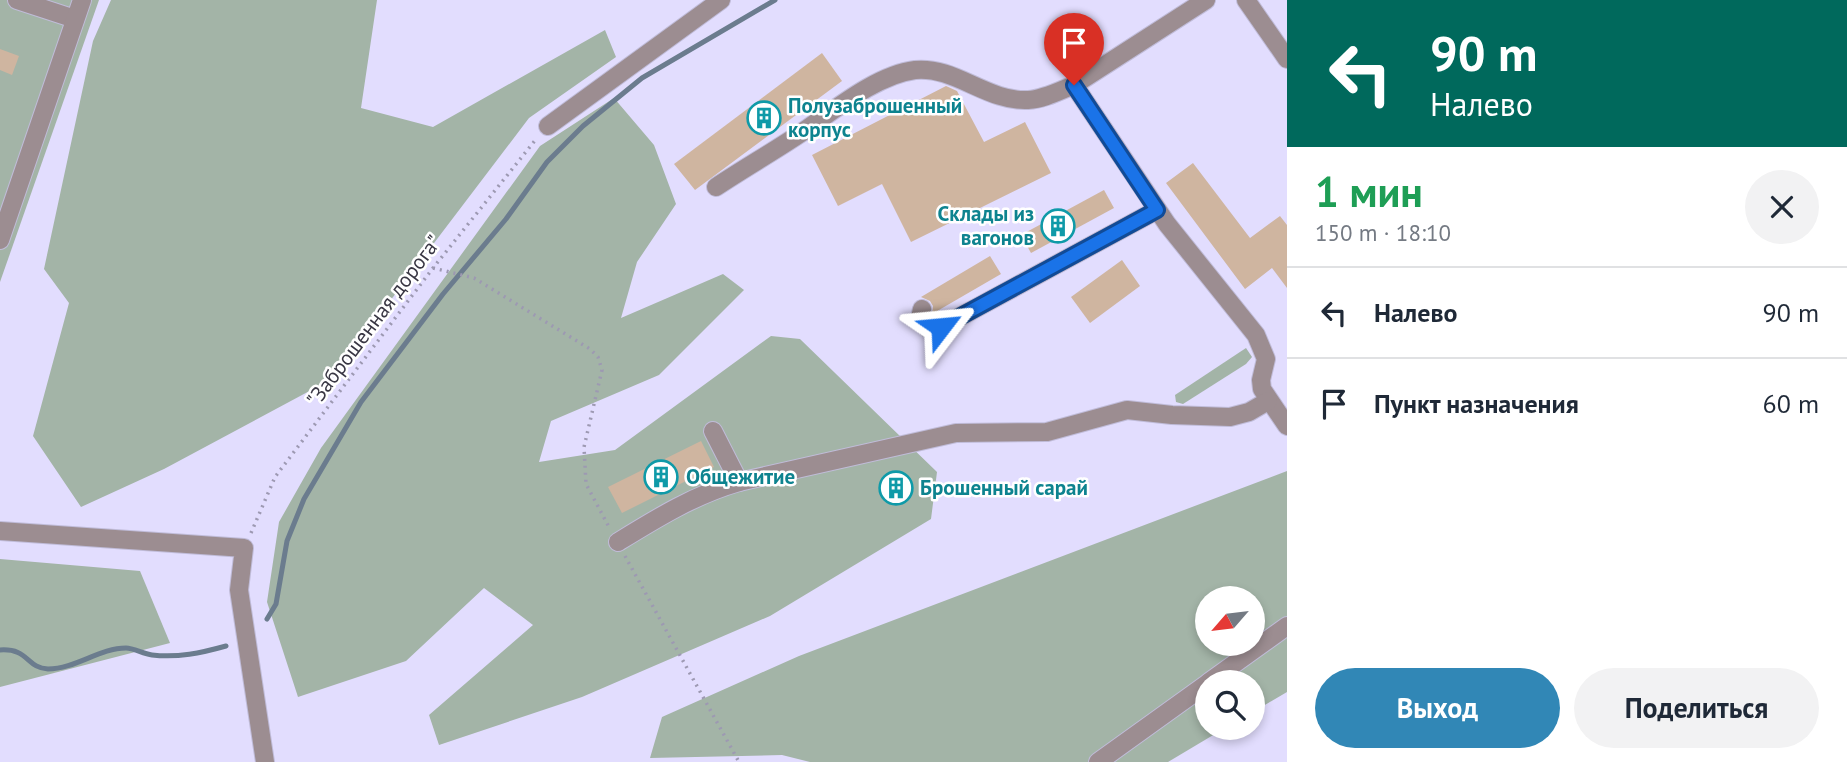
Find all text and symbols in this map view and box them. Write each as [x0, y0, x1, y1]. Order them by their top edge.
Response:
pin [1044, 13, 1104, 85]
text: 90 m [1430, 21, 1537, 85]
icon: arrive [1055, 24, 1093, 62]
icon: left [1315, 28, 1406, 119]
text: Налево [1430, 83, 1533, 125]
place label: Полузаброшенный корпус [788, 92, 962, 143]
building icon: Полузаброшенный корпус [745, 99, 783, 137]
text: 1 мин [1315, 164, 1423, 219]
button: close [1745, 170, 1819, 244]
place label: Склады из вагонов [938, 200, 1034, 251]
building icon: Склады из вагонов [1039, 207, 1077, 245]
text: 150 m · 18:10 [1315, 218, 1451, 247]
street label: "Заброшенная дорога" [300, 230, 447, 412]
position arrow [904, 290, 978, 364]
icon: left [1315, 294, 1353, 332]
text: Налево [1374, 296, 1458, 329]
text: 90 m [1763, 296, 1819, 329]
icon: arrive [1315, 385, 1353, 423]
text: Пункт назначения [1374, 387, 1579, 420]
text: 60 m [1763, 387, 1819, 420]
building icon: Общежитие [642, 458, 680, 496]
place label: Общежитие [686, 463, 795, 490]
building icon: Брошенный сарай [877, 469, 915, 507]
place label: Брошенный сарай [920, 474, 1088, 501]
north arrow [1195, 586, 1265, 656]
map controls [1195, 586, 1265, 740]
button: Выход [1315, 668, 1560, 748]
button: Поделиться [1574, 668, 1819, 748]
button: search [1195, 670, 1265, 740]

